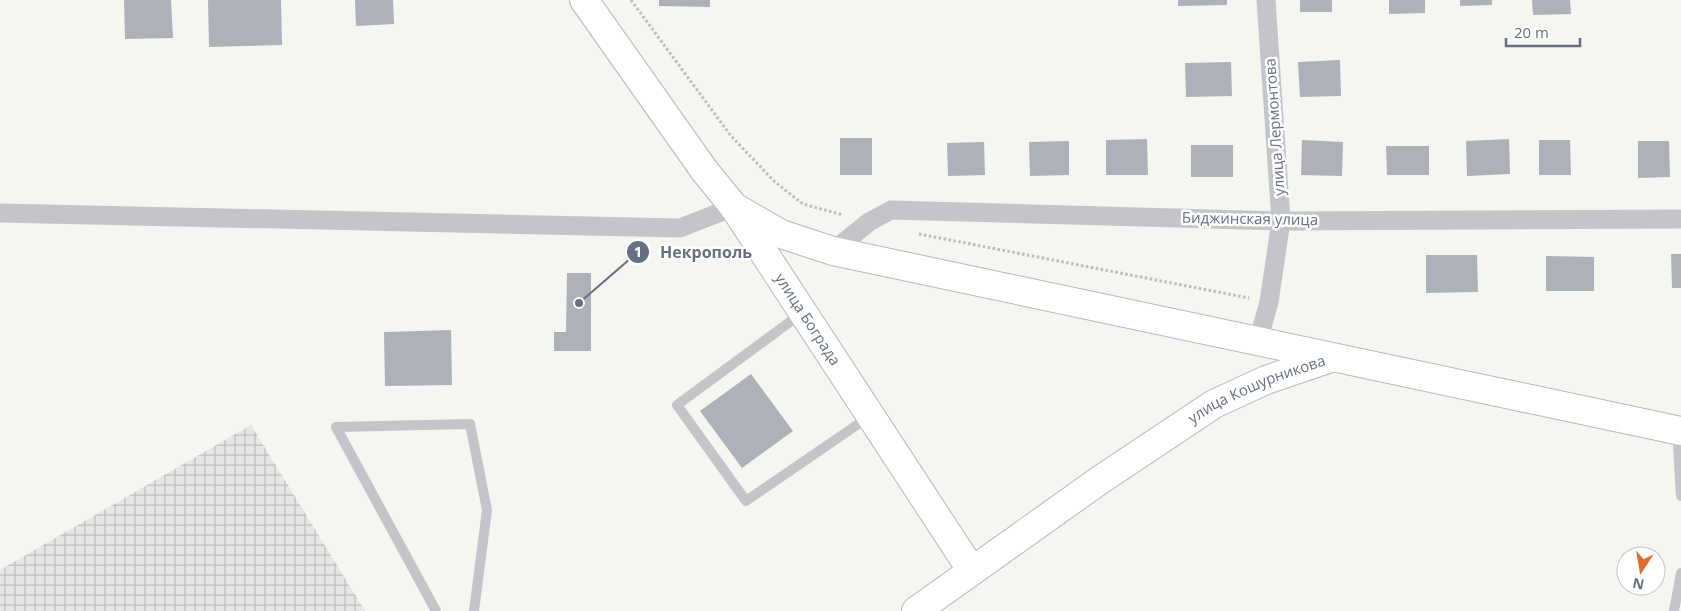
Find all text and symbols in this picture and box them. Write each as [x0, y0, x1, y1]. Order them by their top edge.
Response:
scale bar [1506, 15, 1580, 47]
text: 20 m [1514, 22, 1549, 42]
street label: улица Лермонтова [1259, 58, 1289, 197]
street label: Биджинская улица [1182, 207, 1318, 229]
callout: Некрополь [625, 236, 763, 267]
text: 1 [634, 241, 642, 261]
text: Некрополь [660, 241, 752, 263]
street label: улица Бограда [771, 269, 846, 369]
street label: улица Кошурникова [1184, 350, 1328, 428]
north arrow [1616, 546, 1666, 596]
text: N [1631, 574, 1646, 595]

